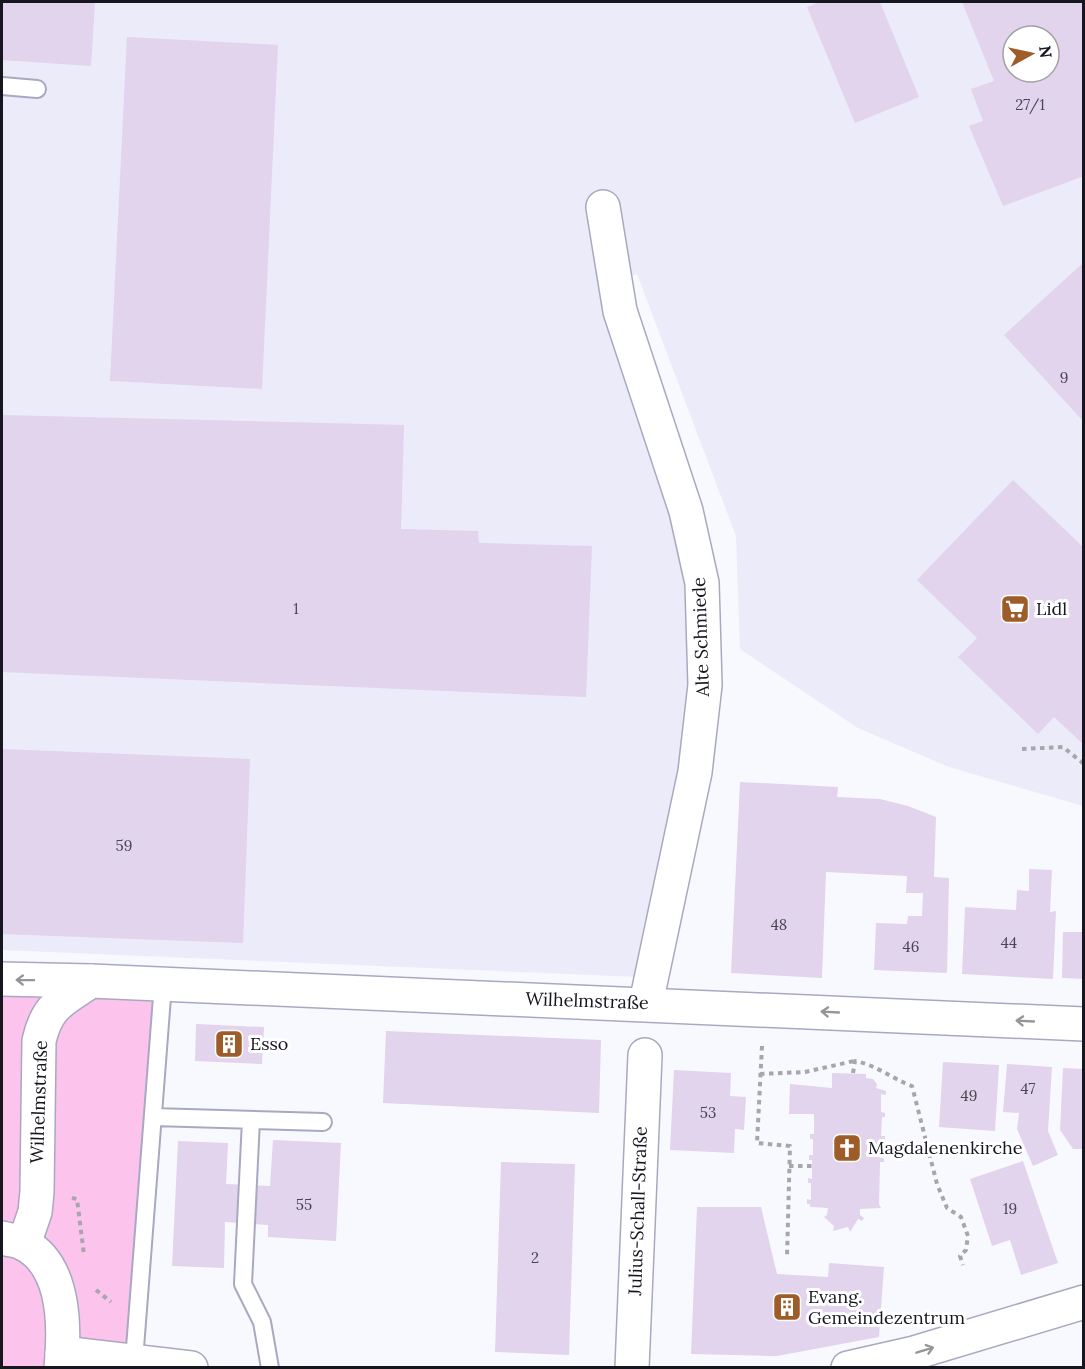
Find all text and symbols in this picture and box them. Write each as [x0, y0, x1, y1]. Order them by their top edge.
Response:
north arrow [1001, 24, 1061, 84]
text: N [1035, 44, 1057, 59]
house number: 27/1 [1015, 95, 1045, 115]
house number: 9 [1060, 368, 1068, 387]
street label: Alte Schmiede [687, 577, 714, 698]
supermarket icon: Lidl [999, 593, 1031, 625]
place label: Lidl [1036, 597, 1067, 620]
house number: 1 [293, 599, 299, 618]
house number: 59 [116, 836, 132, 855]
house number: 48 [771, 915, 787, 934]
house number: 44 [1001, 933, 1017, 952]
house number: 46 [903, 937, 919, 956]
one-way arrow [16, 974, 36, 985]
street label: Wilhelmstraße [525, 987, 649, 1014]
one-way arrow [821, 1006, 841, 1017]
one-way arrow [1016, 1015, 1036, 1026]
building icon: Esso [213, 1028, 245, 1060]
place label: Esso [250, 1032, 288, 1055]
street label: Wilhelmstraße [25, 1040, 52, 1164]
house number: 47 [1020, 1079, 1036, 1098]
house number: 49 [961, 1086, 977, 1105]
house number: 53 [700, 1103, 716, 1122]
street label: Julius-Schall-Straße [623, 1126, 652, 1297]
church icon: Magdalenenkirche [831, 1132, 863, 1164]
place label: Magdalenenkirche [868, 1136, 1023, 1159]
house number: 55 [296, 1195, 312, 1214]
house number: 19 [1003, 1199, 1017, 1218]
house number: 2 [531, 1248, 539, 1267]
place label: Evang. Gemeindezentrum [808, 1285, 965, 1329]
building icon: Evang. Gemeindezentrum [771, 1291, 803, 1323]
one-way arrow [915, 1344, 934, 1355]

